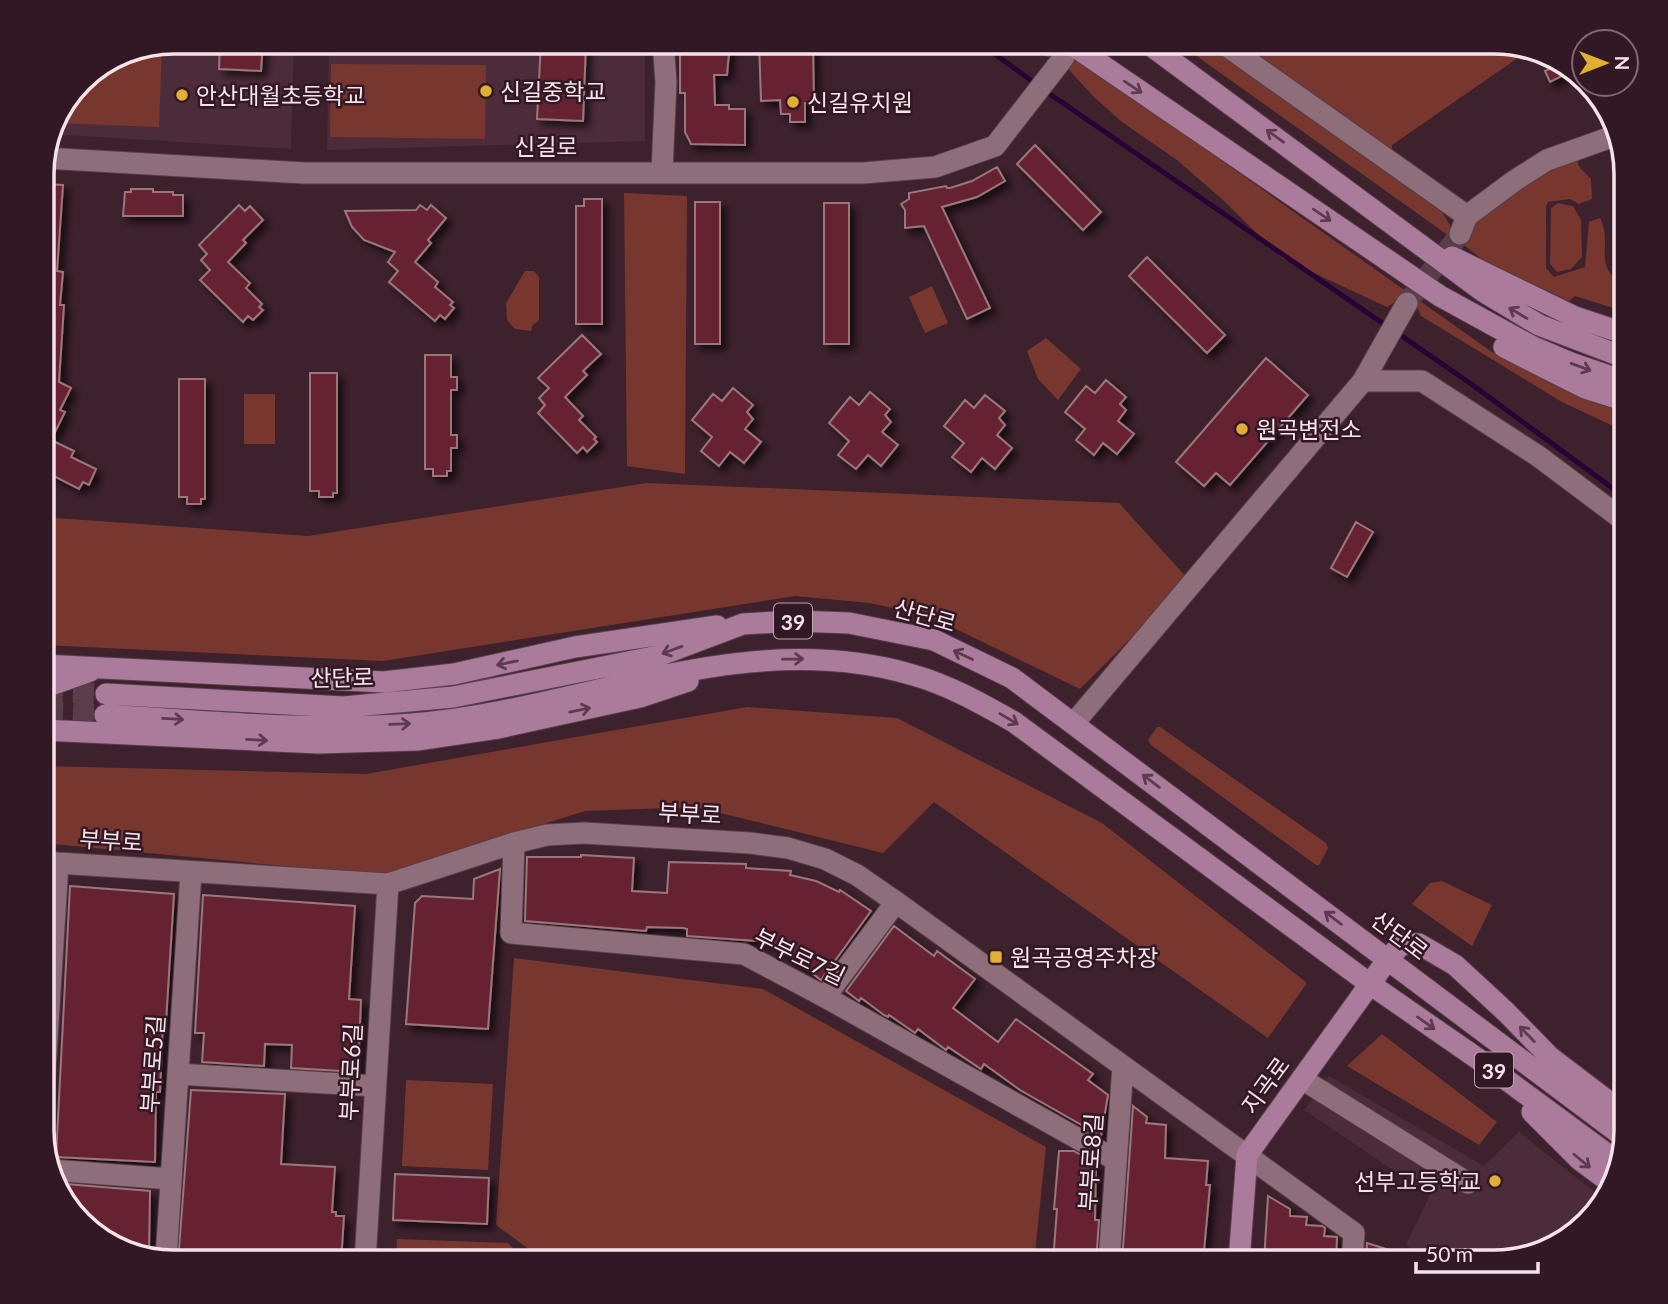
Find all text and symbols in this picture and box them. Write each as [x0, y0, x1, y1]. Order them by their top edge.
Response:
north arrow [1570, 28, 1640, 98]
text: N [1611, 56, 1634, 70]
place label: 신길중학교 [500, 77, 606, 105]
one-way arrow [1123, 80, 1142, 94]
place label: 안산대월초등학교 [196, 81, 365, 109]
marker: 신길중학교 [478, 83, 494, 99]
marker: 안산대월초등학교 [174, 87, 190, 103]
place label: 신길유치원 [807, 88, 913, 116]
marker: 신길유치원 [785, 94, 801, 110]
one-way arrow [1266, 129, 1284, 144]
street label: 신길로 [514, 132, 578, 160]
one-way arrow [1311, 208, 1331, 222]
one-way arrow [1509, 305, 1529, 319]
one-way arrow [1569, 362, 1591, 374]
place label: 원곡변전소 [1256, 415, 1362, 443]
marker: 원곡변전소 [1234, 421, 1250, 437]
street label: 산단로 [891, 593, 959, 637]
road number: 39 [774, 604, 812, 638]
one-way arrow [662, 645, 684, 658]
one-way arrow [953, 647, 974, 661]
one-way arrow [781, 653, 804, 666]
one-way arrow [496, 656, 519, 670]
street label: 산단로 [310, 662, 374, 692]
one-way arrow [568, 703, 591, 717]
one-way arrow [161, 712, 184, 725]
one-way arrow [998, 713, 1018, 727]
one-way arrow [388, 718, 411, 731]
one-way arrow [246, 734, 269, 747]
one-way arrow [1143, 774, 1161, 789]
street label: 부부로 [658, 797, 722, 829]
street label: 부부로 [78, 824, 144, 856]
street label: 산단로 [1366, 905, 1434, 965]
one-way arrow [1325, 910, 1343, 925]
street label: 부부로7길 [750, 922, 850, 990]
place label: 원곡공영주차장 [1010, 943, 1158, 971]
marker: 원곡공영주차장 [988, 949, 1004, 965]
street label: 부부로5길 [135, 1014, 169, 1114]
one-way arrow [1416, 1016, 1435, 1030]
street label: 부부로6길 [333, 1022, 367, 1122]
one-way arrow [1518, 1025, 1535, 1042]
street label: 지곡로 [1235, 1051, 1295, 1119]
road number: 39 [1475, 1052, 1513, 1088]
street label: 부부로8길 [1073, 1112, 1107, 1212]
one-way arrow [1573, 1153, 1591, 1169]
place label: 선부고등학교 [1354, 1167, 1481, 1195]
marker: 선부고등학교 [1487, 1173, 1503, 1189]
scale bar [1416, 1230, 1538, 1274]
text: 50 m [1426, 1241, 1473, 1266]

